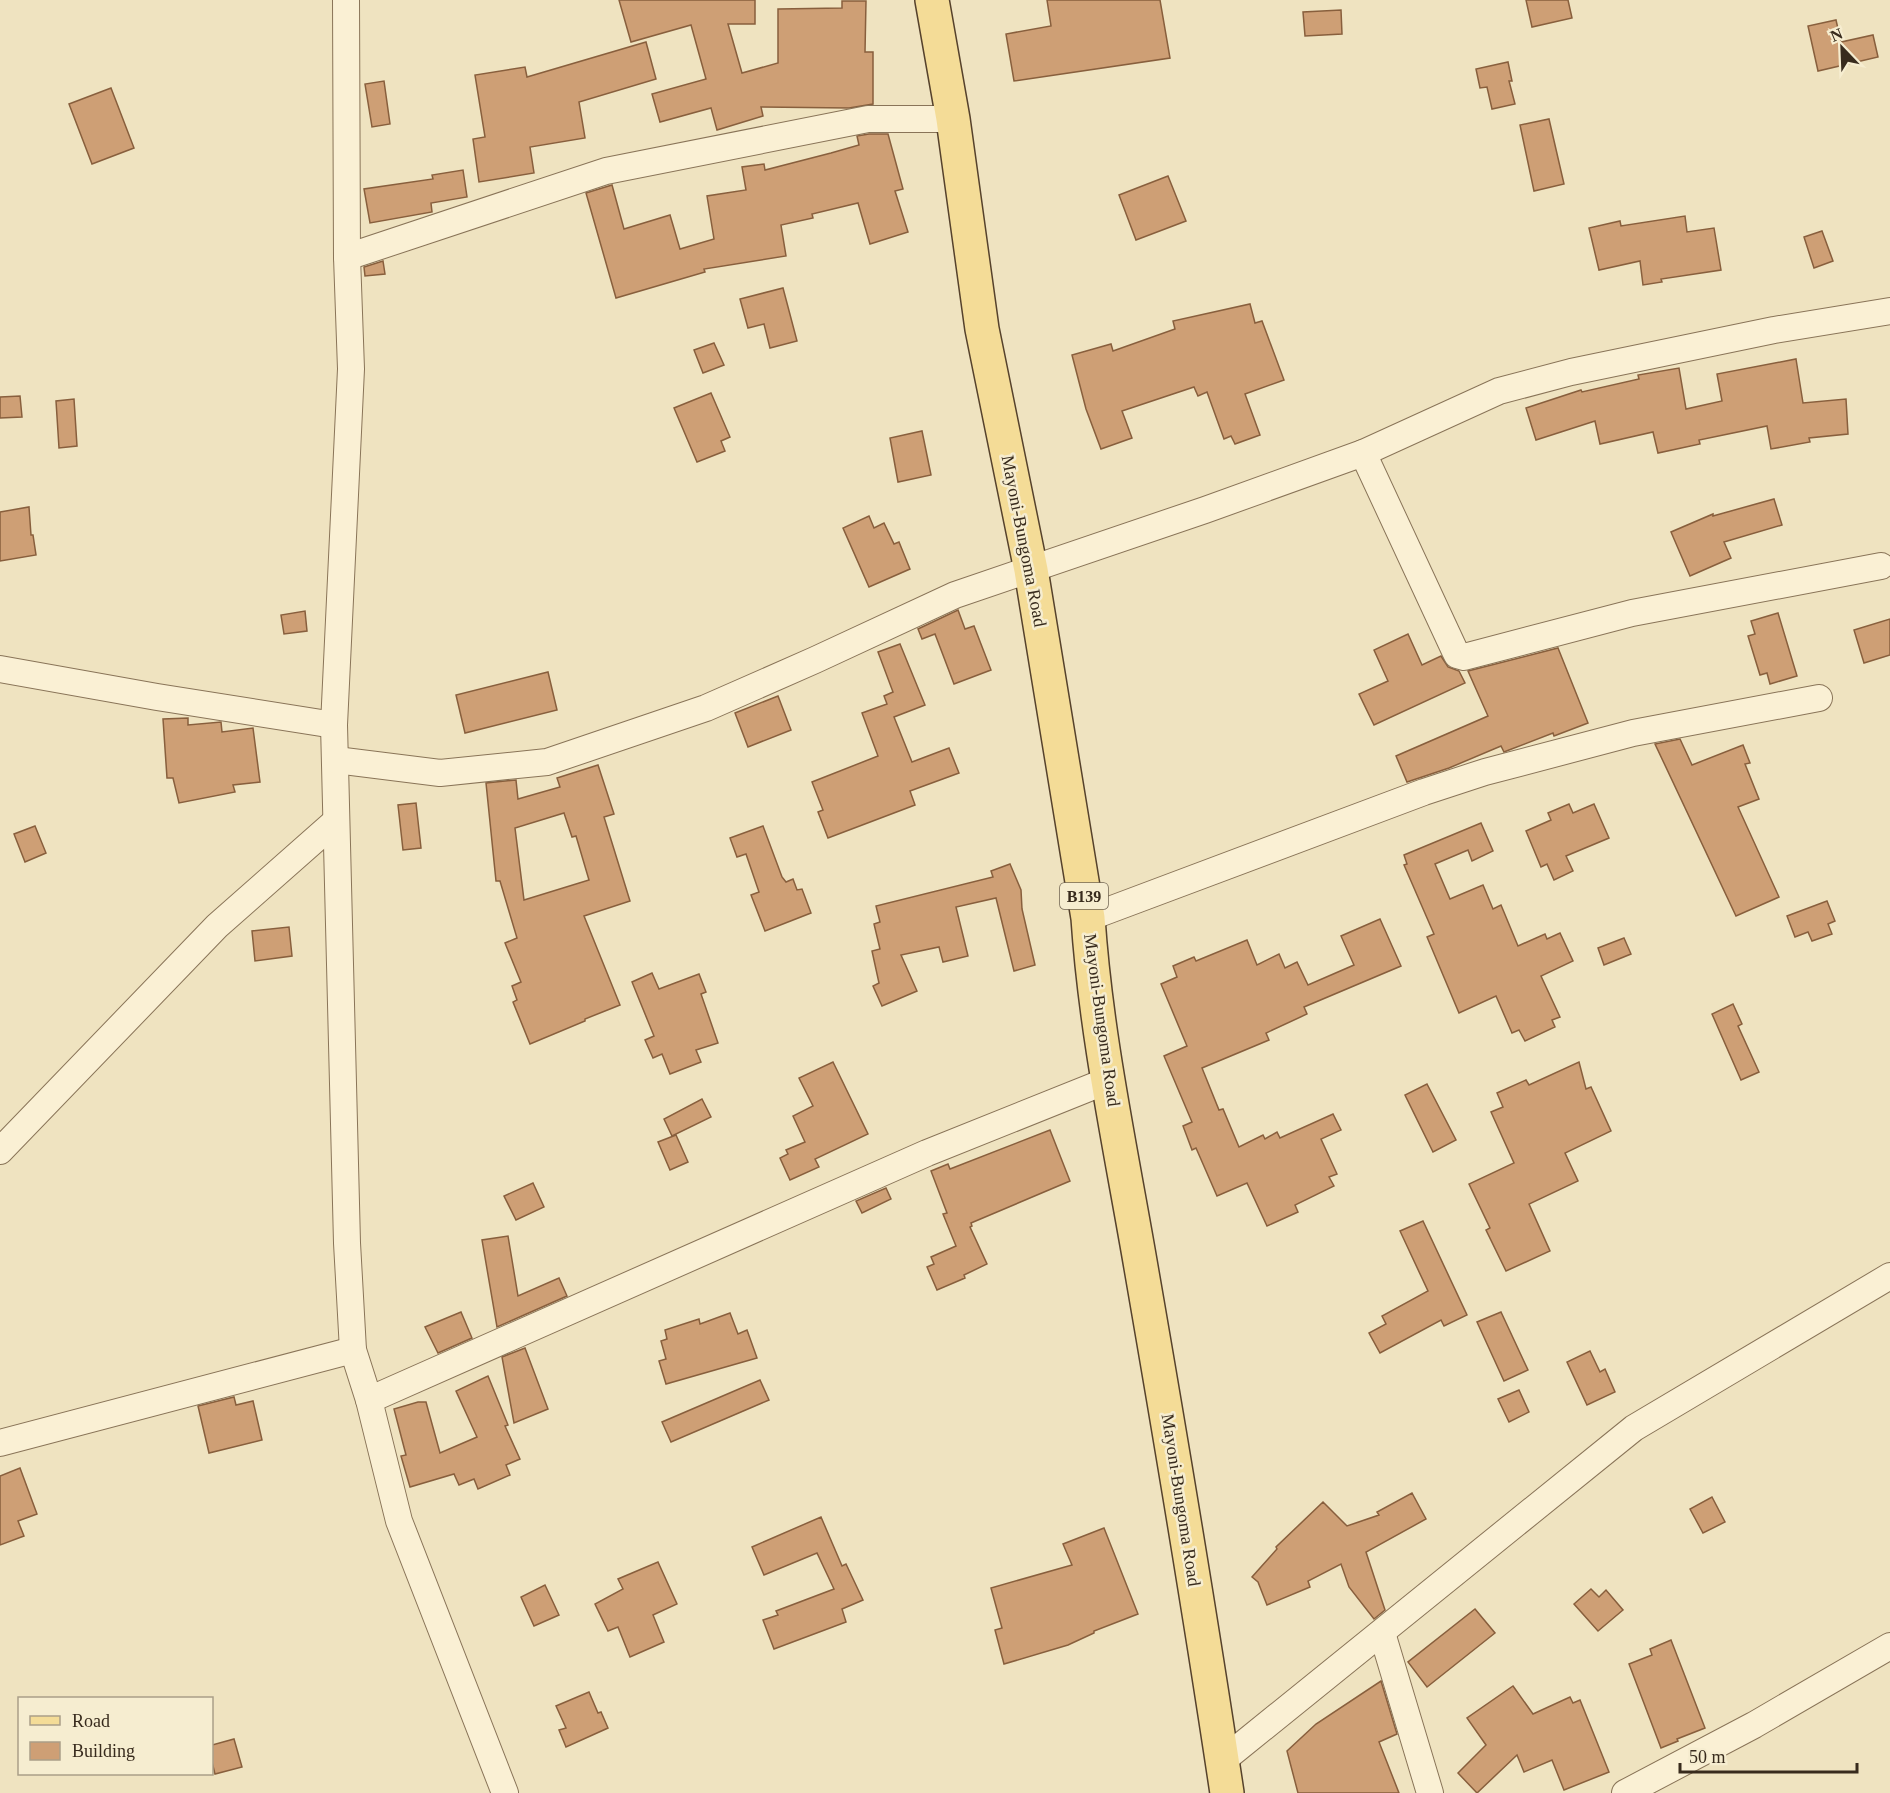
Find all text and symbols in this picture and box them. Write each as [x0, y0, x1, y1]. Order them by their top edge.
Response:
north arrow [1812, 18, 1872, 78]
text: N [1828, 24, 1845, 45]
street label: Mayoni-Bungoma Road [998, 453, 1050, 629]
road number: B139 [1060, 883, 1108, 909]
street label: Mayoni-Bungoma Road [1080, 932, 1124, 1108]
street label: Mayoni-Bungoma Road [1157, 1412, 1205, 1588]
legend [18, 1697, 213, 1775]
text: Road [72, 1711, 110, 1731]
scale bar [1680, 1736, 1857, 1774]
text: Building [72, 1741, 135, 1761]
text: 50 m [1689, 1747, 1726, 1767]

